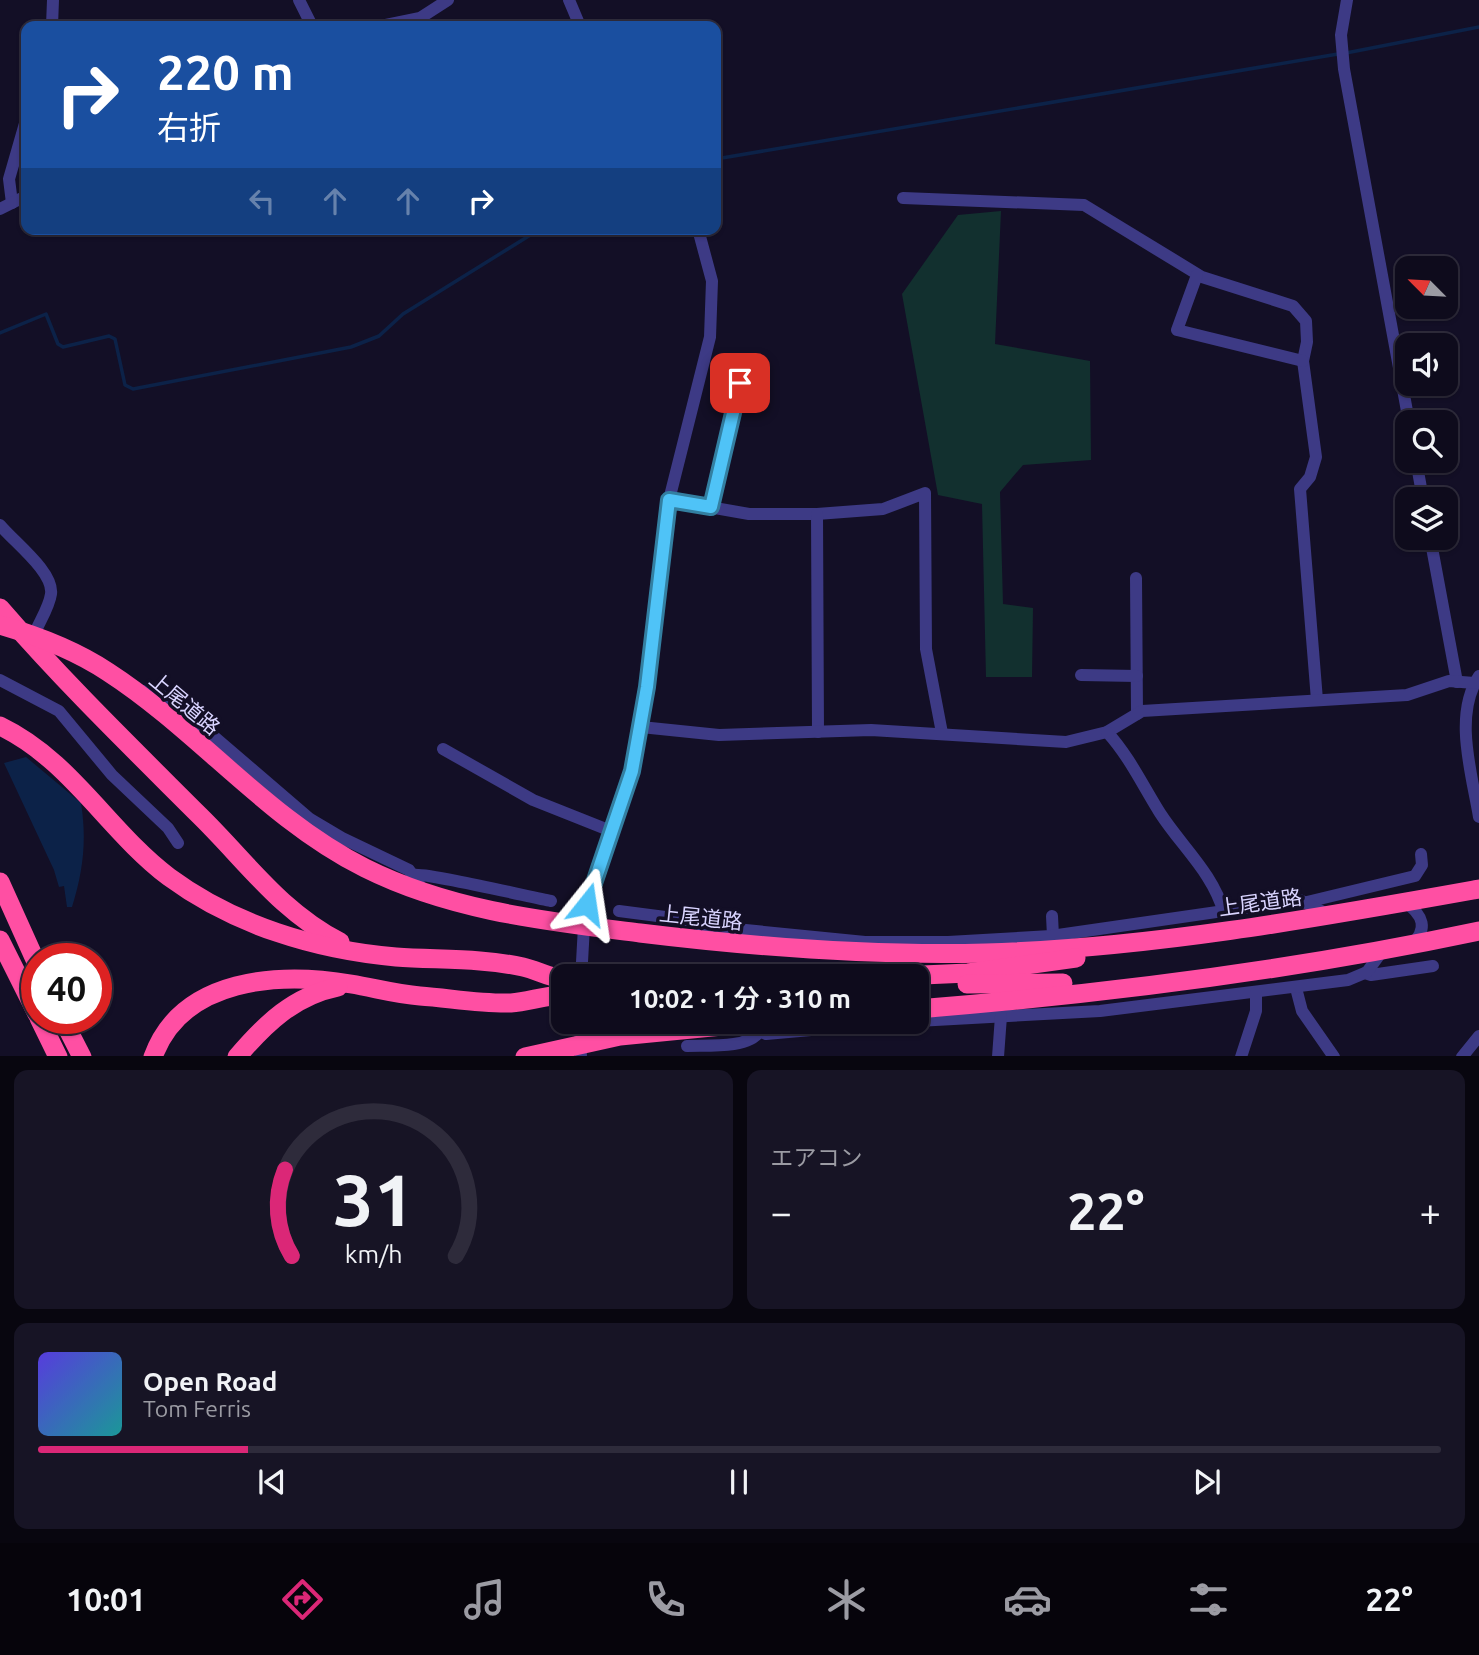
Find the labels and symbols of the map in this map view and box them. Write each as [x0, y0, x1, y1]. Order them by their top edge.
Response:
north arrow [1395, 256, 1458, 318]
pin [710, 353, 770, 413]
street label: 上尾道路 [145, 667, 225, 739]
position arrow [550, 867, 624, 941]
street label: 上尾道路 [1217, 884, 1303, 920]
street label: 上尾道路 [658, 901, 744, 933]
speed limit sign: 40 [21, 943, 112, 1034]

